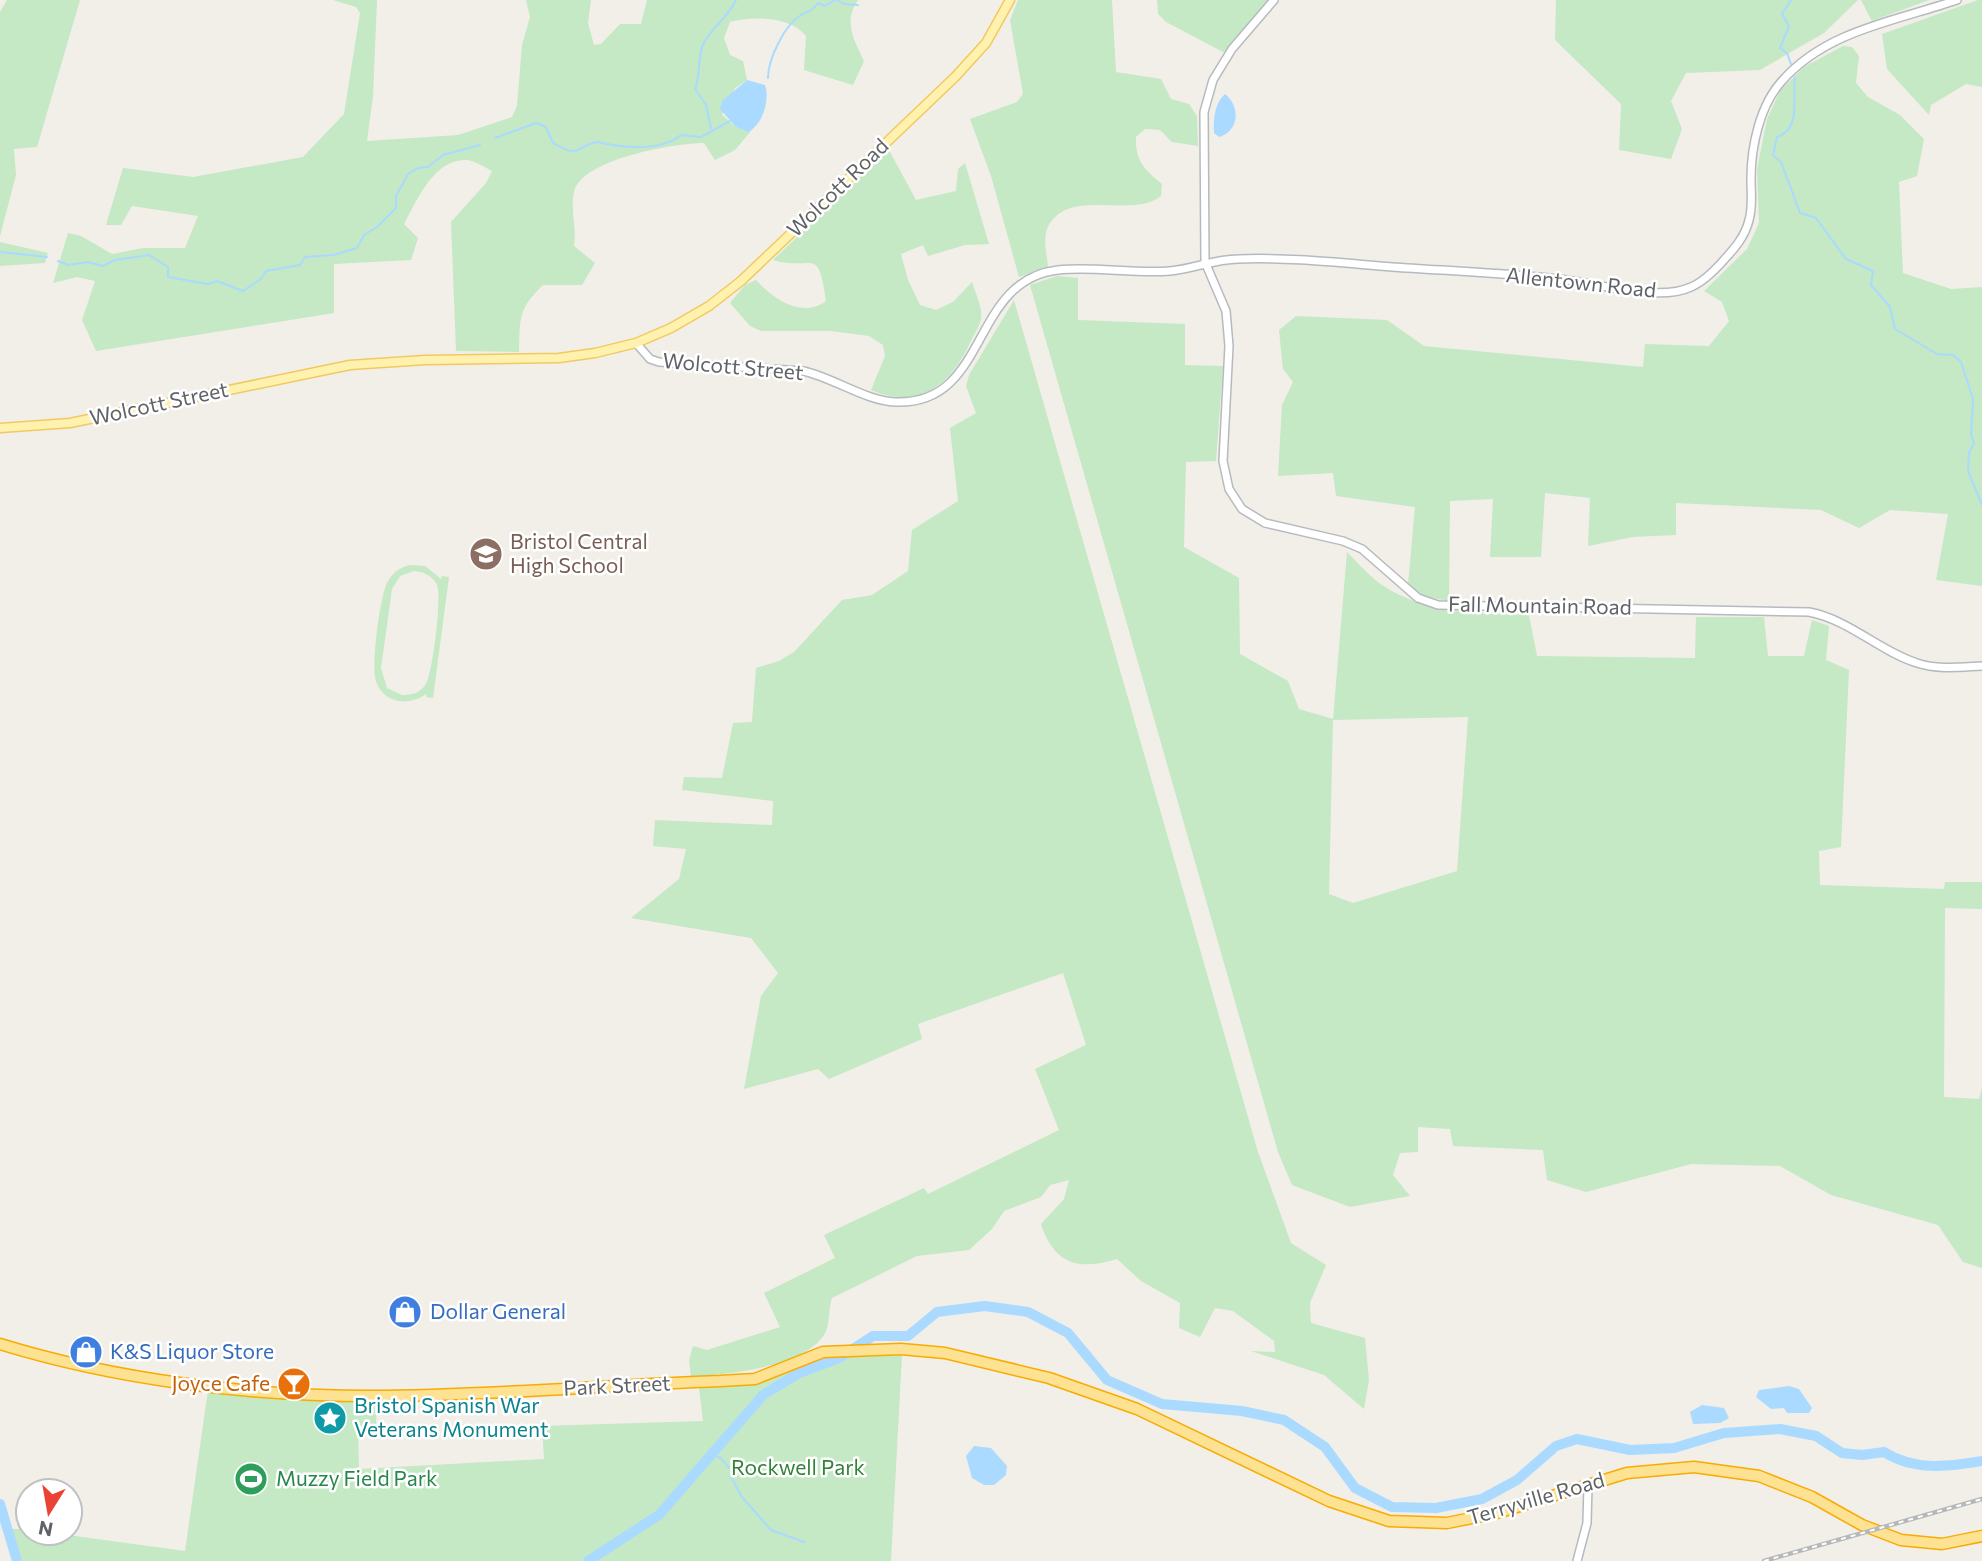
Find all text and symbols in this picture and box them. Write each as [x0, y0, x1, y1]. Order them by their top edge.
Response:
street label: Wolcott Road [781, 132, 893, 241]
street label: Allentown Road [1505, 261, 1657, 302]
street label: Wolcott Street [662, 347, 805, 384]
street label: Wolcott Street [87, 376, 230, 429]
place label: Bristol Central High School [510, 528, 648, 577]
school or university icon: Bristol Central High School [467, 535, 505, 573]
street label: Fall Mountain Road [1448, 590, 1632, 619]
shop icon: Dollar General [386, 1293, 424, 1331]
place label: Dollar General [430, 1298, 566, 1323]
shop icon: K&S Liquor Store [67, 1333, 105, 1371]
place label: K&S Liquor Store [110, 1338, 274, 1363]
bar icon: Joyce Cafe [275, 1365, 313, 1403]
street label: Park Street [563, 1369, 671, 1400]
place label: Joyce Cafe [172, 1370, 270, 1395]
place label: Bristol Spanish War Veterans Monument [354, 1392, 549, 1441]
place icon: Bristol Spanish War Veterans Monument [311, 1399, 349, 1437]
park label: Rockwell Park [731, 1454, 865, 1479]
sports icon: Muzzy Field Park [232, 1460, 270, 1498]
place label: Muzzy Field Park [276, 1465, 437, 1490]
street label: Terryville Road [1464, 1466, 1607, 1529]
north arrow [14, 1477, 84, 1547]
text: N [36, 1517, 55, 1542]

